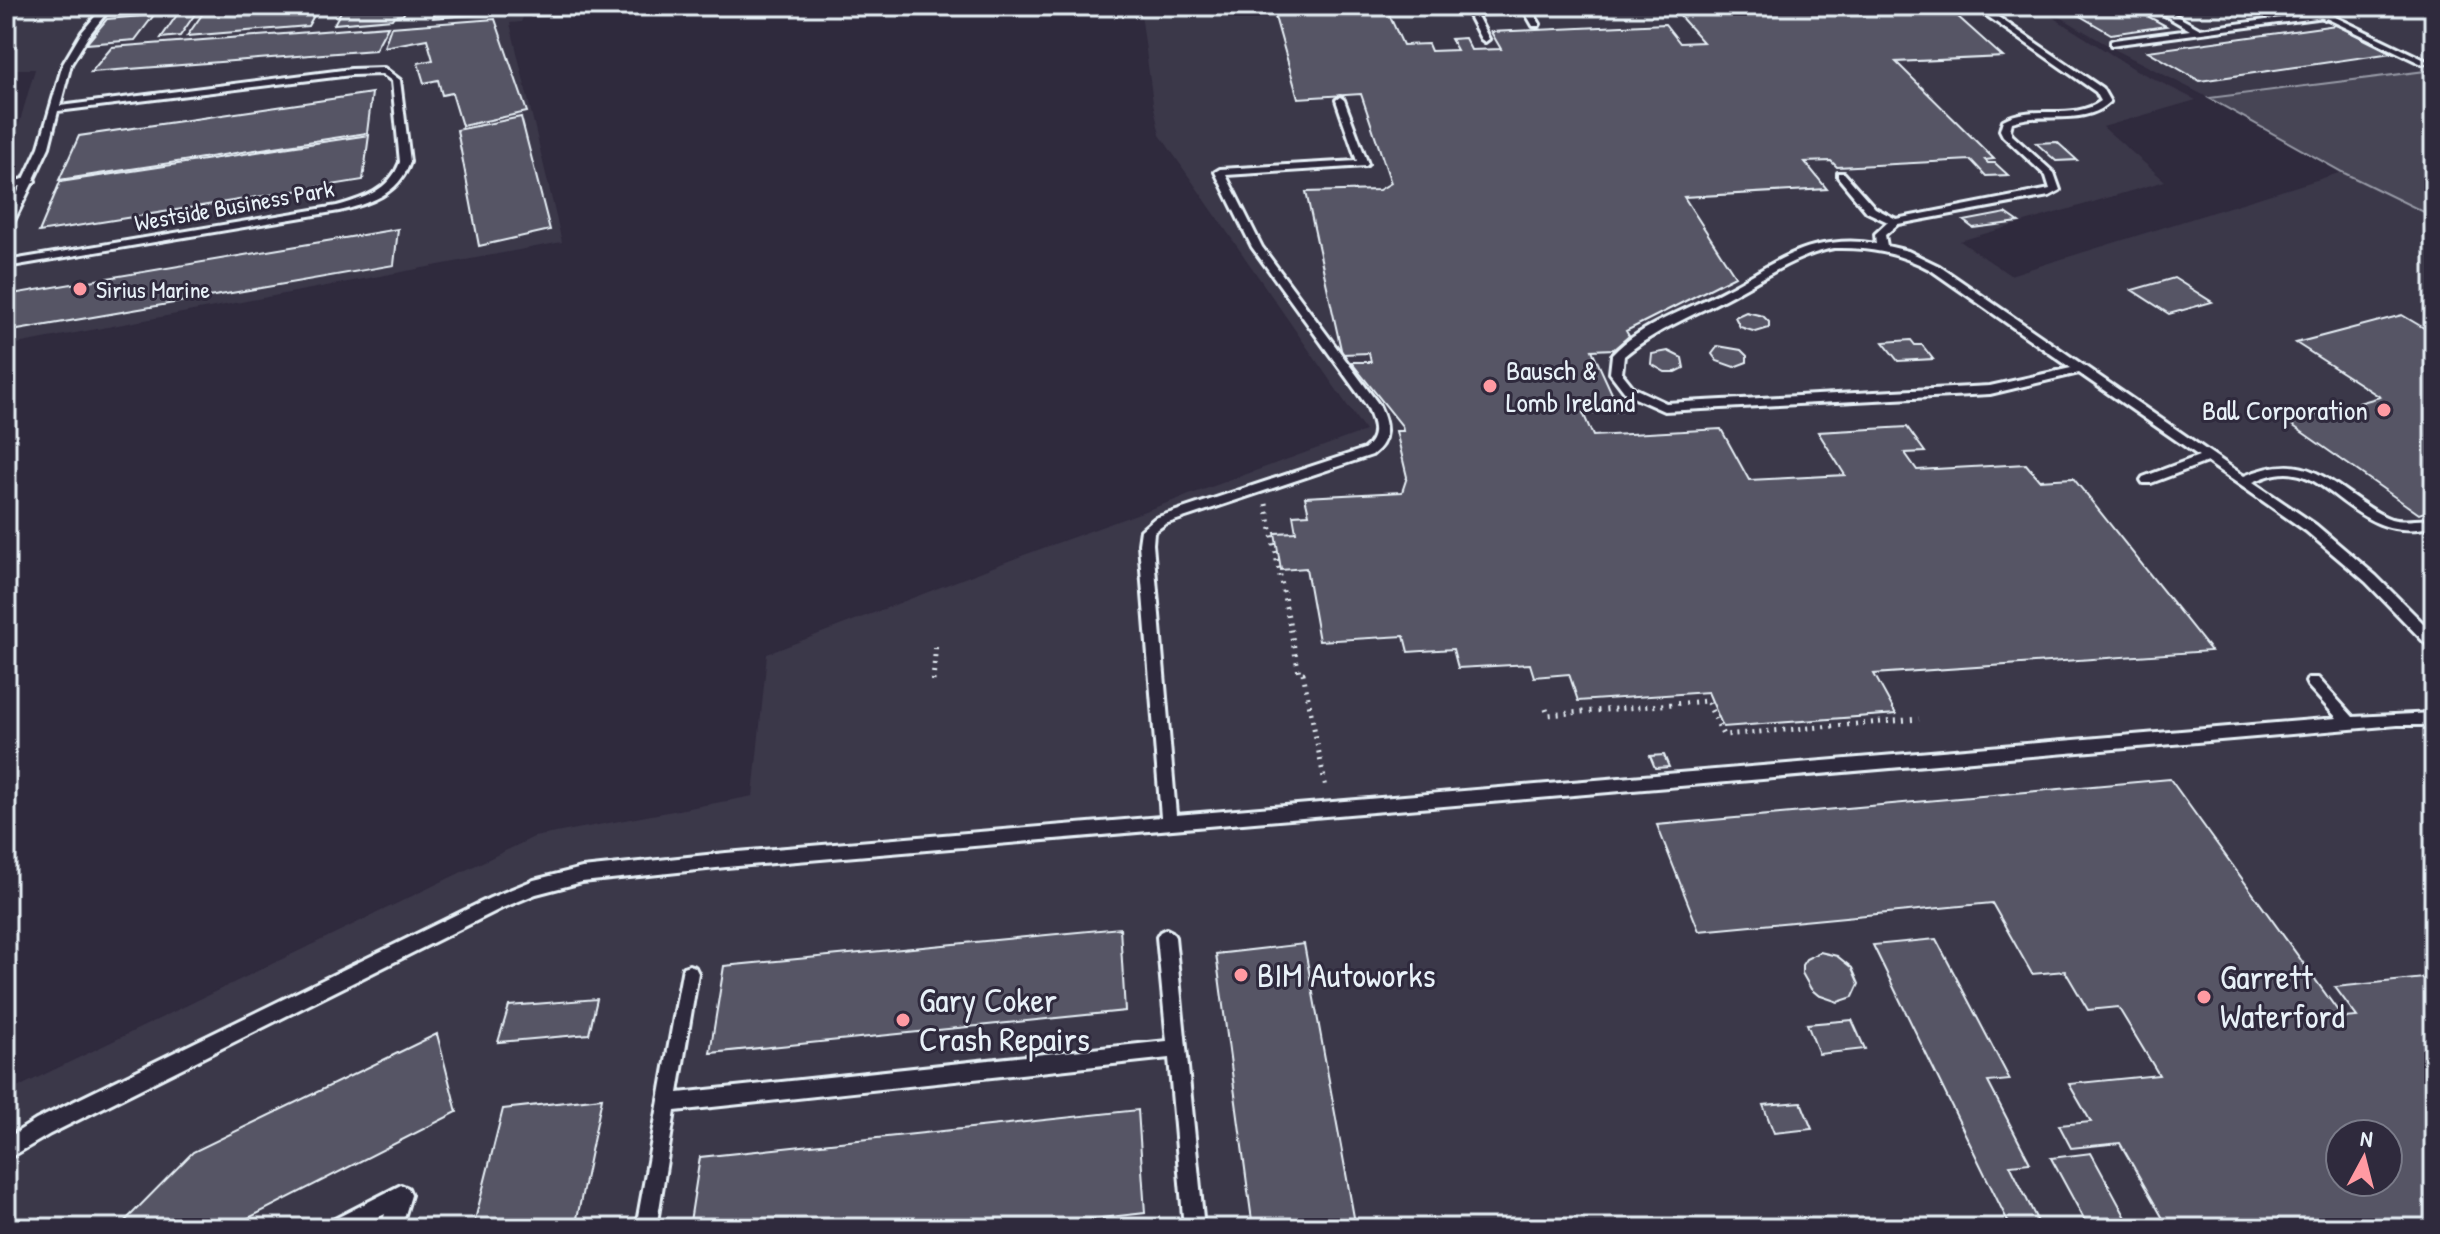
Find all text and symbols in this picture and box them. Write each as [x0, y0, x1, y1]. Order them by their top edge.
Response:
street label: Westside Business Park [132, 172, 336, 238]
place label: Sirius Marine [96, 273, 211, 305]
marker: Sirius Marine [71, 280, 89, 298]
place label: Bausch & Lomb Ireland [1506, 351, 1635, 421]
marker: Bausch & Lomb Ireland [1481, 377, 1499, 395]
place label: Ball Corporation [2202, 391, 2368, 429]
marker: Ball Corporation [2375, 401, 2393, 419]
place label: BIM Autoworks [1257, 952, 1436, 998]
place label: Garrett Waterford [2220, 954, 2345, 1039]
marker: BIM Autoworks [1232, 966, 1250, 984]
place label: Gary Coker Crash Repairs [919, 977, 1090, 1062]
marker: Garrett Waterford [2195, 988, 2213, 1006]
marker: Gary Coker Crash Repairs [894, 1011, 912, 1029]
north arrow [2324, 1118, 2404, 1198]
text: N [2359, 1123, 2374, 1154]

